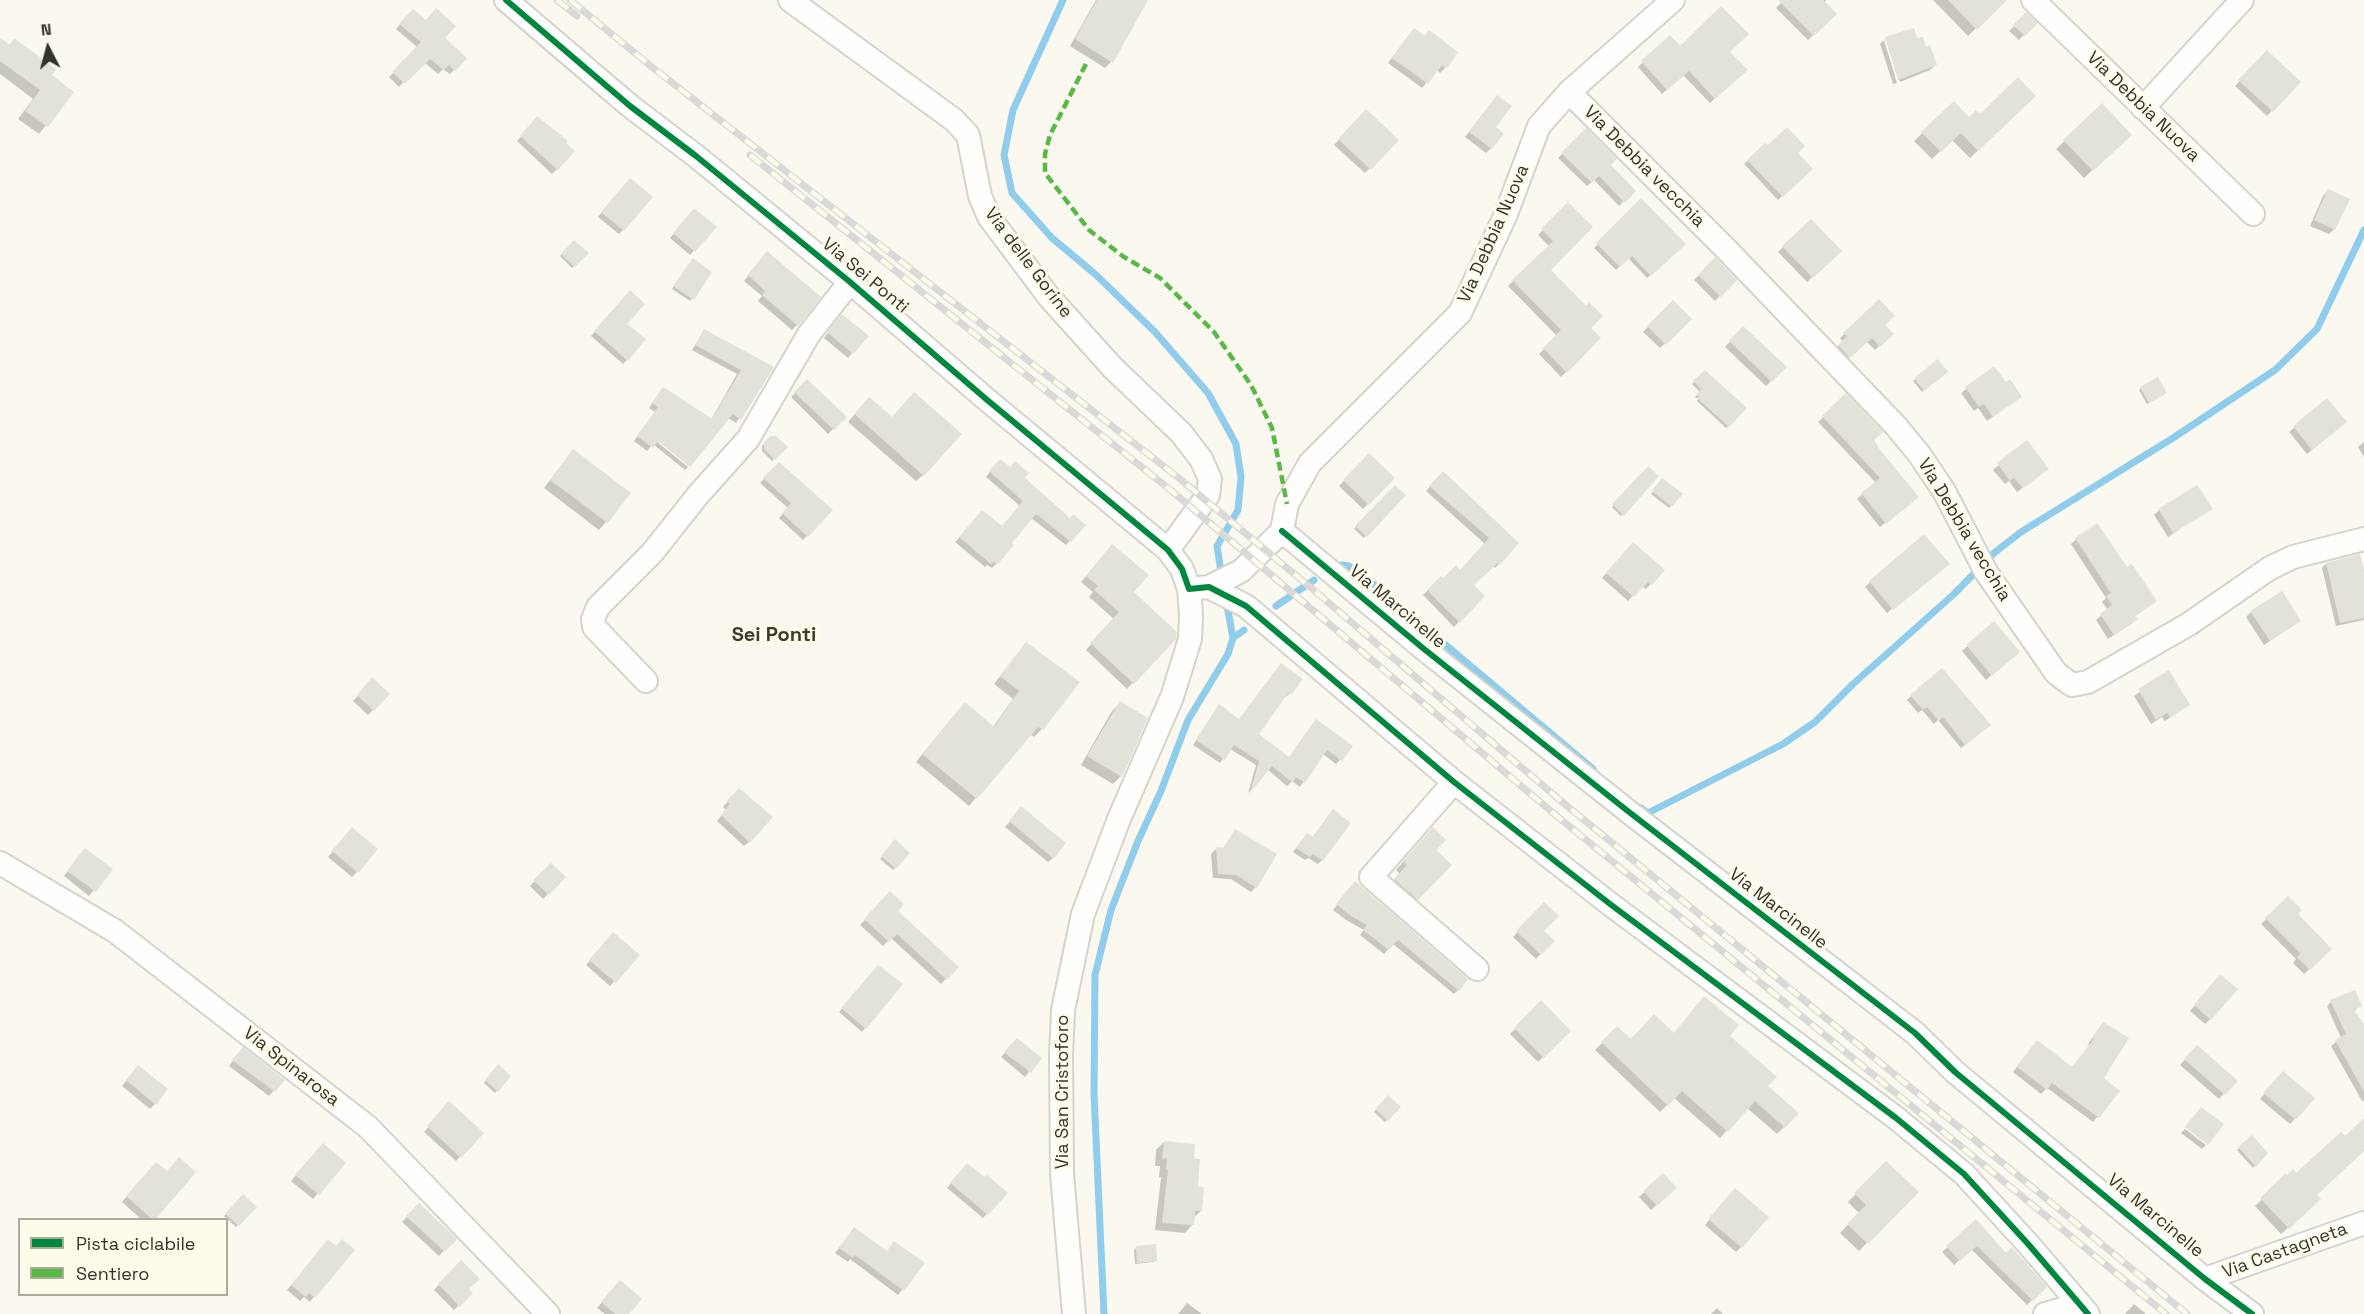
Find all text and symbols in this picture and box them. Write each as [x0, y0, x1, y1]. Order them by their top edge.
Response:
north arrow [18, 18, 78, 78]
text: N [40, 19, 52, 41]
street label: Via Debbia Nuova [2082, 47, 2204, 167]
street label: Via Debbia vecchia [1579, 102, 1709, 232]
street label: Via Debbia Nuova [1454, 161, 1534, 307]
street label: Via delle Gorine [979, 203, 1077, 323]
street label: Via Sei Ponti [817, 234, 913, 318]
street label: Via Debbia vecchia [1913, 455, 2015, 605]
street label: Via Marcinelle [1344, 560, 1450, 654]
district label: Sei Ponti [732, 624, 816, 648]
street label: Via Marcinelle [1724, 864, 1832, 954]
street label: Via San Cristoforo [1052, 1015, 1074, 1169]
street label: Via Spinarosa [239, 1023, 343, 1111]
street label: Via Marcinelle [2102, 1169, 2208, 1263]
legend [18, 1218, 228, 1296]
street label: Via Castagneta [2220, 1218, 2350, 1284]
text: Pista ciclabile [76, 1232, 195, 1255]
text: Sentiero [76, 1262, 149, 1285]

